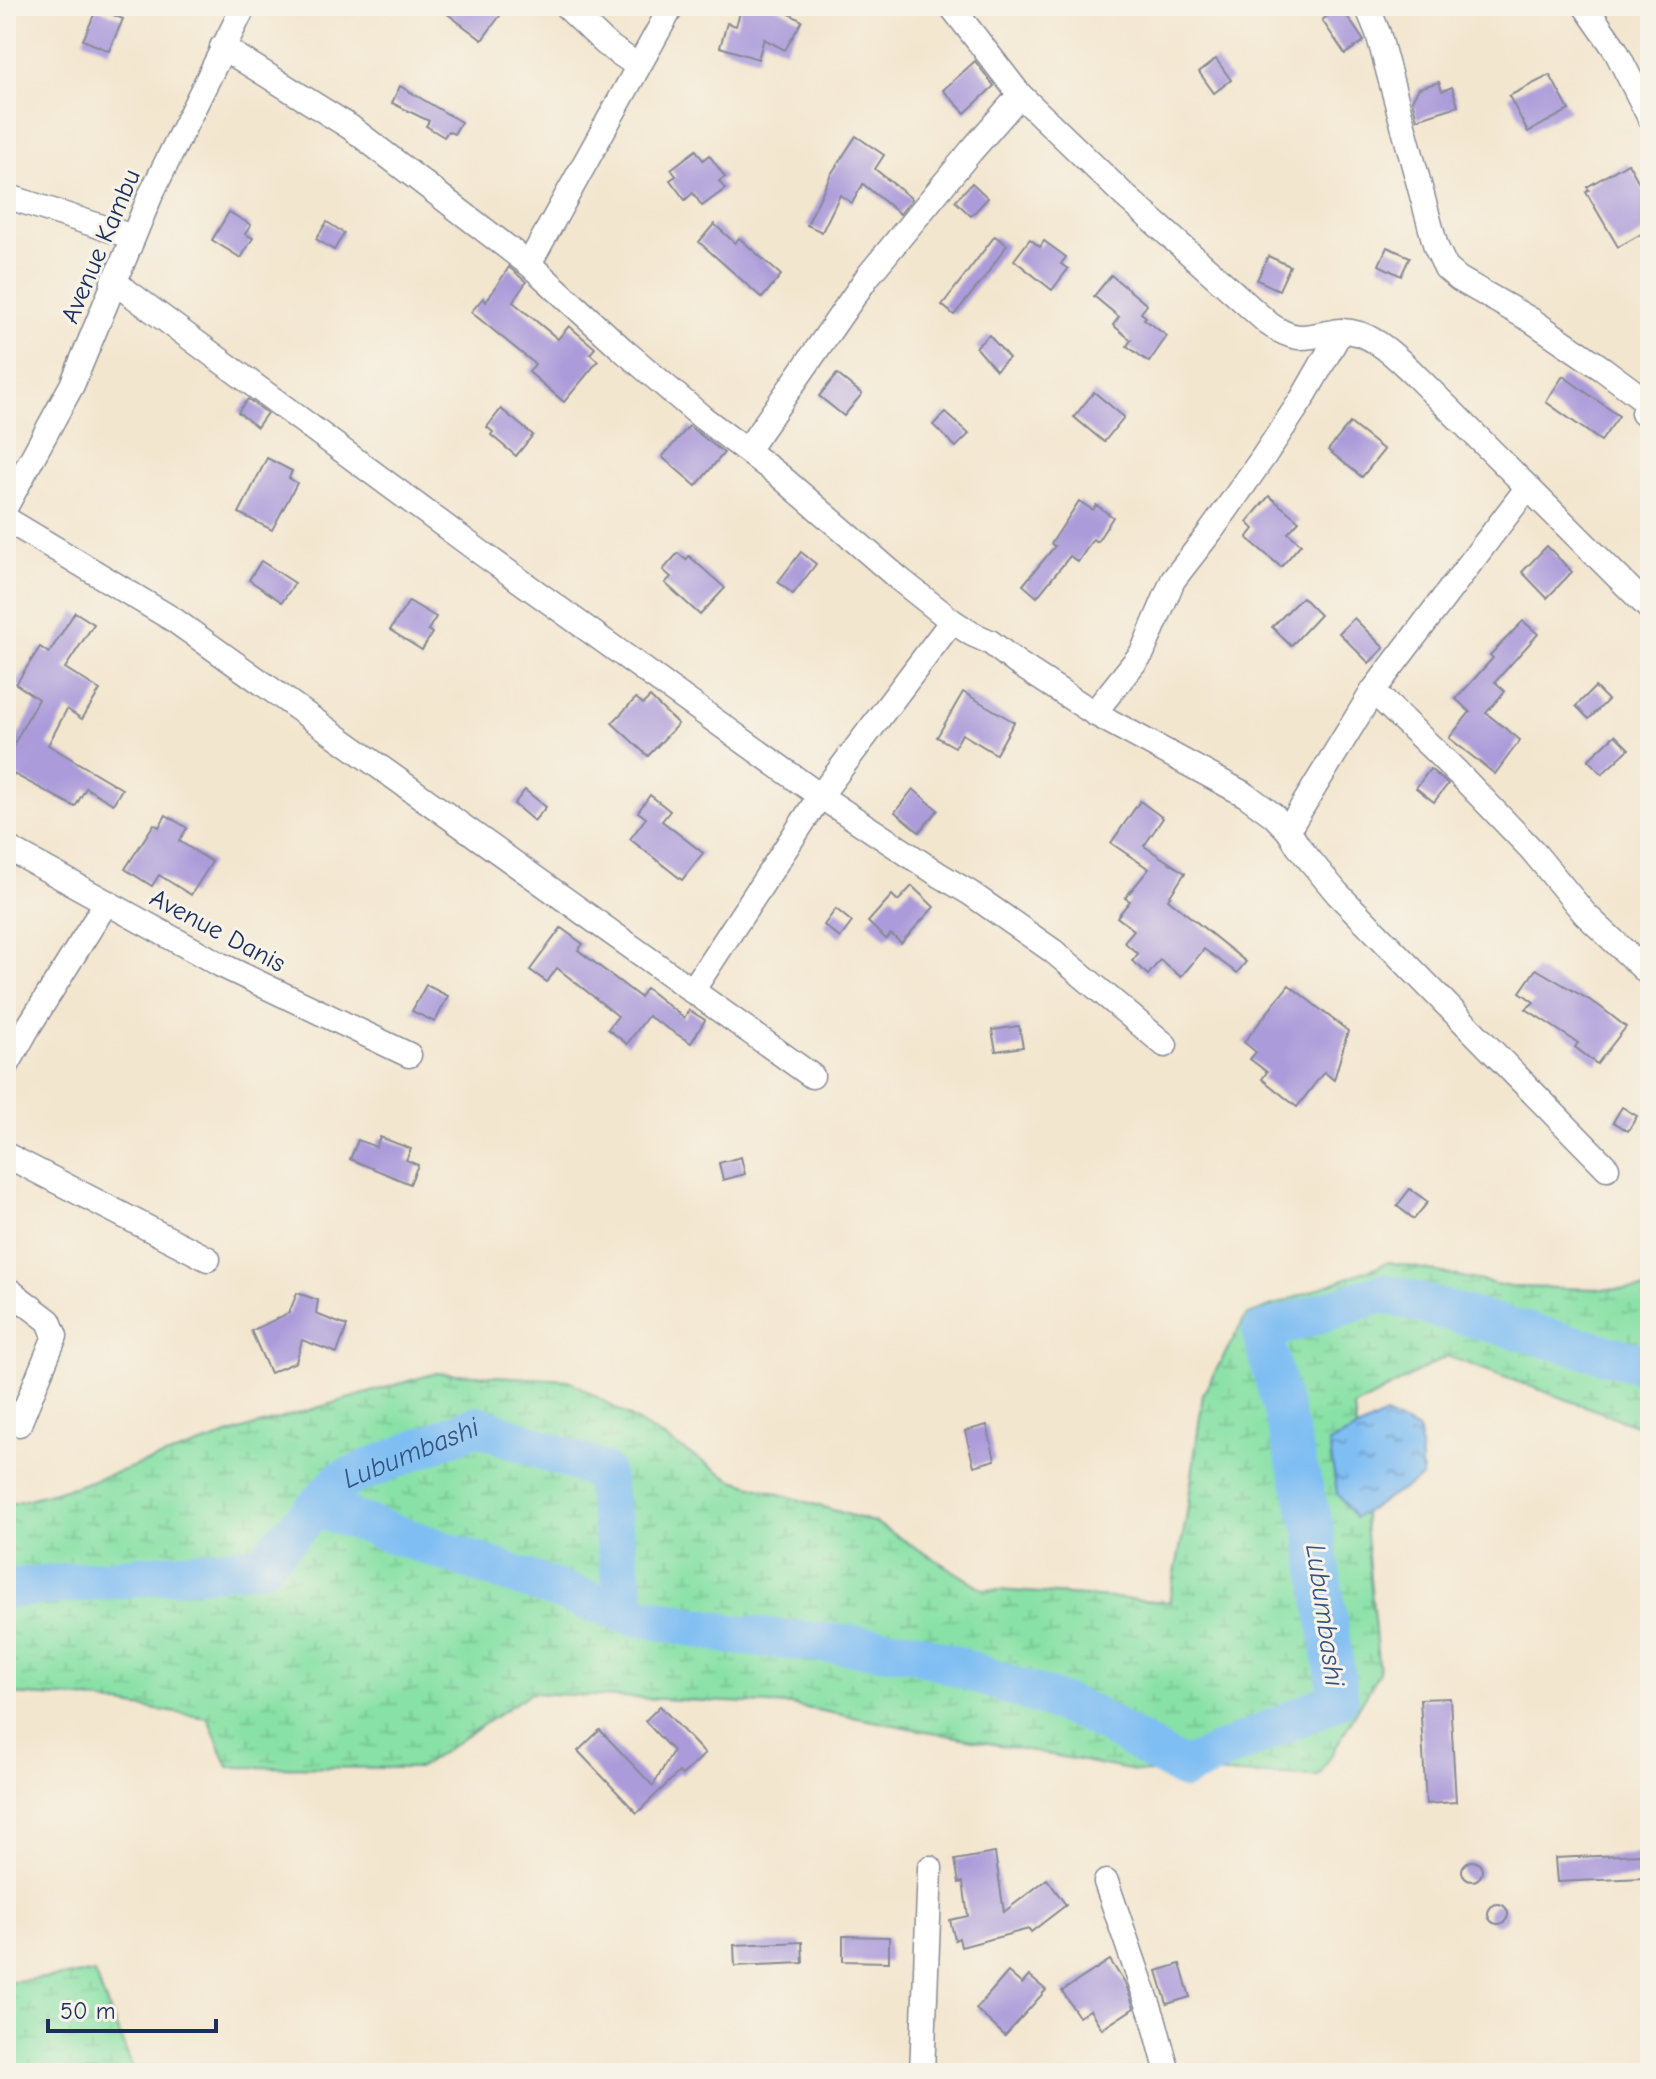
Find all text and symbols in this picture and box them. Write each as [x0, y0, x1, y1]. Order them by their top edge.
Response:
street label: Avenue Kambu [55, 165, 147, 328]
street label: Avenue Danis [145, 883, 290, 979]
water label: Lubumbashi [338, 1411, 484, 1495]
water label: Lubumbashi [1299, 1542, 1351, 1689]
scale bar [48, 1983, 216, 2033]
text: 50 m [60, 1997, 116, 2025]

